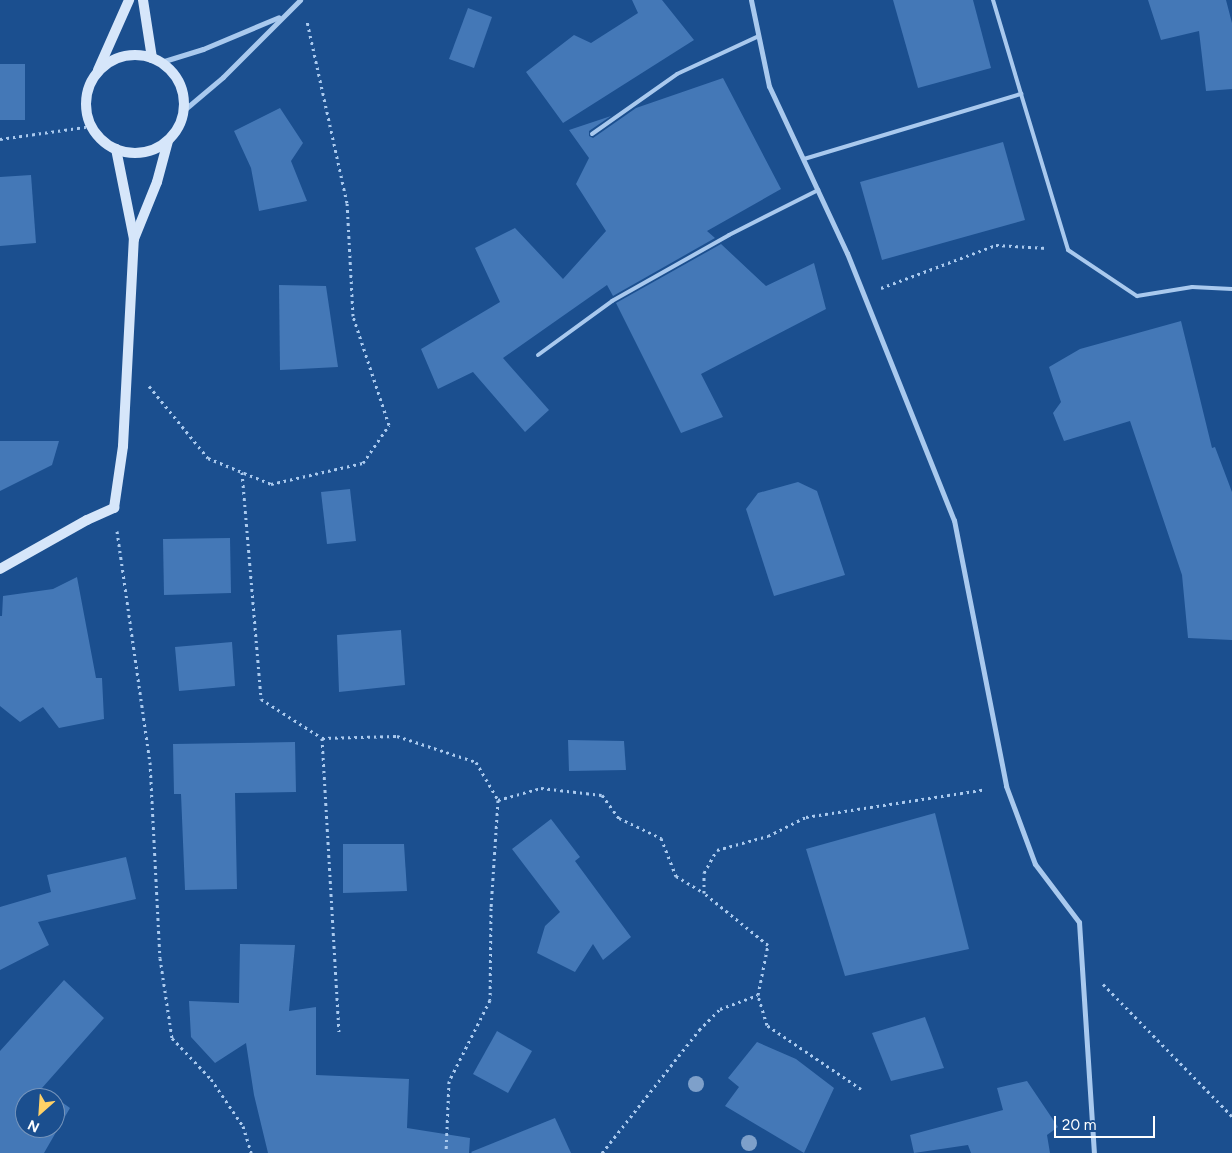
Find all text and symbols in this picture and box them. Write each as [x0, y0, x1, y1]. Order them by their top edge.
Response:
north arrow [15, 1088, 65, 1138]
scale bar [1057, 1106, 1158, 1138]
text: N [25, 1116, 42, 1136]
text: 20 m [1062, 1116, 1096, 1134]

